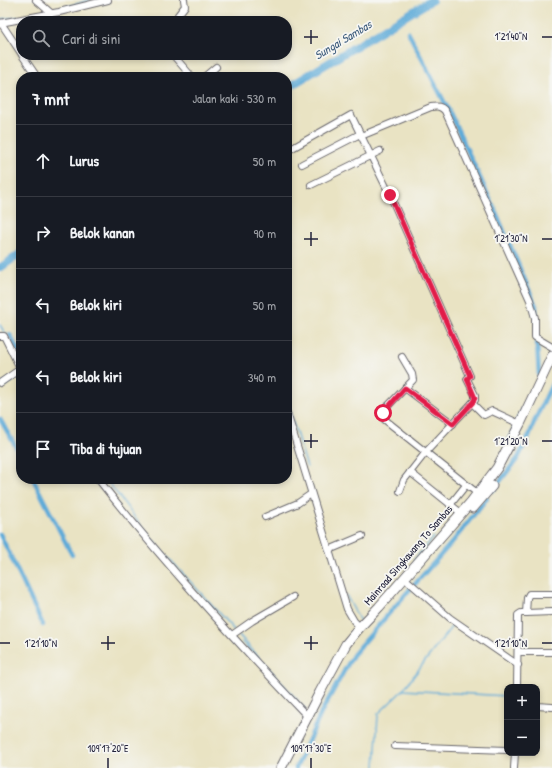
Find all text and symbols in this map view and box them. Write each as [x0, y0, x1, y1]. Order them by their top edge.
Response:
water label: Sungai Sambas [311, 15, 376, 63]
search box [16, 16, 292, 60]
icon: search [30, 27, 52, 49]
text: Cari di sini [62, 28, 121, 49]
text: 1°21'40"N [495, 30, 527, 43]
text: 7 mnt [32, 87, 69, 110]
text: Jalan kaki · 530 m [192, 89, 276, 107]
icon: ahead [32, 150, 54, 172]
text: Lurus [70, 150, 99, 171]
text: 50 m [253, 152, 276, 170]
route end [381, 186, 399, 204]
icon: right [32, 222, 54, 244]
text: Belok kanan [70, 222, 135, 243]
text: 90 m [254, 224, 276, 242]
text: 1°21'30"N [494, 232, 528, 245]
icon: left [32, 294, 54, 316]
text: Belok kiri [70, 294, 122, 315]
text: 50 m [253, 296, 276, 314]
icon: left [32, 366, 54, 388]
text: Belok kiri [70, 366, 122, 387]
text: 340 m [248, 368, 276, 386]
route start [374, 404, 392, 422]
text: 1°21'20"N [494, 435, 528, 448]
icon: arrive [32, 438, 54, 460]
text: Tiba di tujuan [70, 438, 142, 459]
street label: Mainroad Singkawang To Sambas [361, 502, 455, 608]
text: 1°21'10"N [25, 637, 57, 650]
text: 1°21'10"N [495, 637, 527, 650]
map controls [504, 684, 540, 756]
button: + [504, 684, 540, 720]
button: − [504, 720, 540, 756]
text: 109°17'20"E [88, 742, 129, 755]
text: 109°17'30"E [291, 742, 332, 755]

